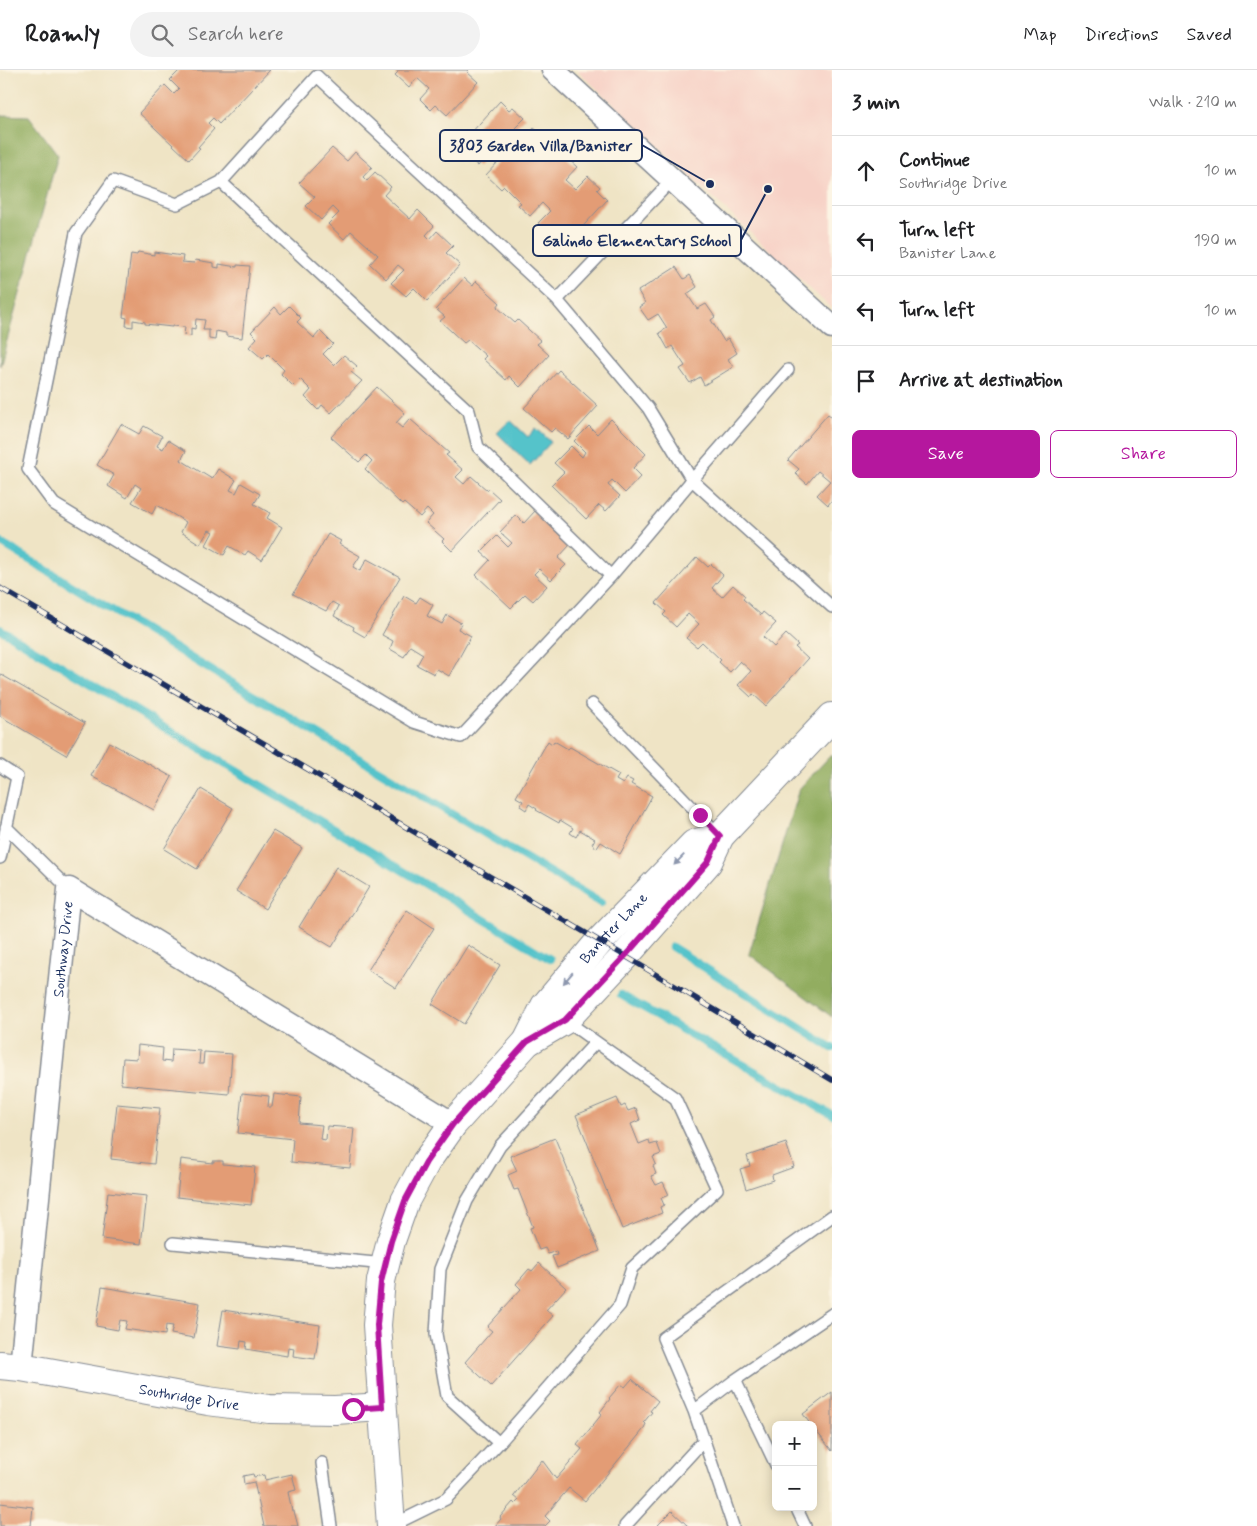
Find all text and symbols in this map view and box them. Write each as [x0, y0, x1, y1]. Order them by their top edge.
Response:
search box [130, 12, 480, 57]
text: Roamly [25, 19, 100, 50]
icon: search [148, 21, 176, 49]
text: Search here [188, 22, 284, 47]
text: Map [1024, 23, 1057, 47]
text: Directions [1085, 23, 1159, 47]
text: Saved [1187, 23, 1232, 47]
text: 3 min [852, 89, 900, 117]
text: Walk · 210 m [1149, 92, 1237, 113]
callout: 3803 Garden Villa/Banister [440, 130, 642, 161]
text: 3803 Garden Villa/Banister [450, 136, 633, 157]
text: Continue [899, 148, 970, 173]
icon: ahead [852, 157, 880, 185]
text: 10 m [1204, 160, 1237, 181]
text: Southridge Drive [899, 173, 1007, 194]
text: Turn left [899, 218, 975, 243]
callout: Galindo Elementary School [533, 225, 741, 256]
icon: left [852, 227, 880, 255]
text: 190 m [1194, 230, 1237, 251]
text: Galindo Elementary School [542, 231, 732, 252]
text: Banister Lane [899, 243, 996, 264]
icon: left [852, 297, 880, 325]
text: Turn left [899, 298, 975, 323]
text: 10 m [1204, 300, 1237, 321]
icon: arrive [852, 367, 880, 395]
text: Arrive at destination [899, 368, 1063, 393]
button: Save [852, 430, 1040, 478]
button: Share [1050, 430, 1237, 478]
route end [689, 804, 712, 827]
one-way arrow [673, 853, 685, 865]
street label: Banister Lane [576, 888, 653, 968]
street label: Southway Drive [49, 900, 79, 998]
one-way arrow [563, 972, 574, 985]
street label: Southridge Drive [137, 1380, 241, 1416]
route start [342, 1398, 365, 1421]
map controls [772, 1421, 817, 1511]
button: + [772, 1421, 817, 1466]
button: − [772, 1466, 817, 1511]

